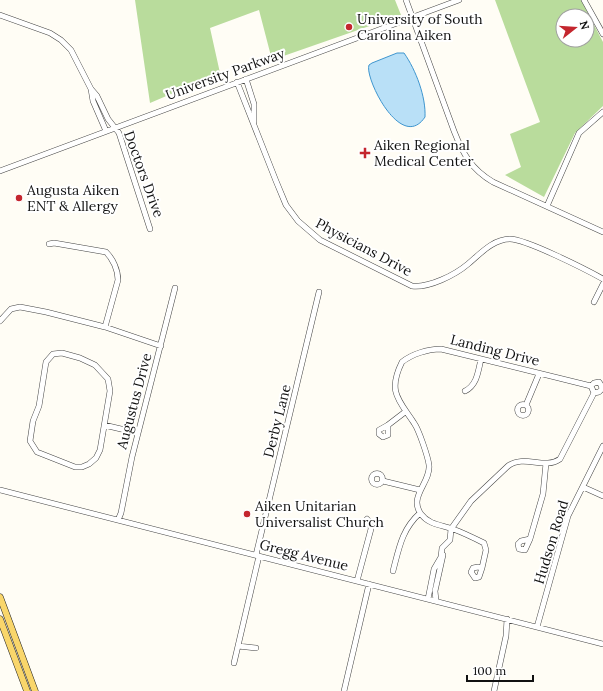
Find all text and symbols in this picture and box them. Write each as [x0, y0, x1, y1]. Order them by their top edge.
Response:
north arrow [555, 8, 595, 48]
place label: University of South Carolina Aiken [357, 10, 483, 44]
text: N [577, 19, 593, 32]
marker: University of South Carolina Aiken [344, 22, 354, 32]
street label: University Parkway [163, 44, 288, 104]
street label: Doctors Drive [120, 128, 168, 220]
place label: Aiken Regional Medical Center [373, 136, 474, 170]
marker: Aiken Regional Medical Center [359, 147, 371, 159]
place label: Augusta Aiken ENT & Allergy [26, 181, 120, 215]
marker: Augusta Aiken ENT & Allergy [14, 193, 24, 203]
street label: Physicians Drive [313, 214, 416, 280]
street label: Landing Drive [448, 330, 542, 370]
street label: Augustus Drive [112, 351, 156, 452]
street label: Derby Lane [259, 382, 295, 459]
place label: Aiken Unitarian Universalist Church [254, 497, 384, 531]
street label: Hudson Road [530, 498, 572, 586]
marker: Aiken Unitarian Universalist Church [242, 509, 252, 519]
street label: Gregg Avenue [258, 535, 351, 575]
scale bar [467, 657, 533, 683]
text: 100 m [473, 663, 506, 678]

